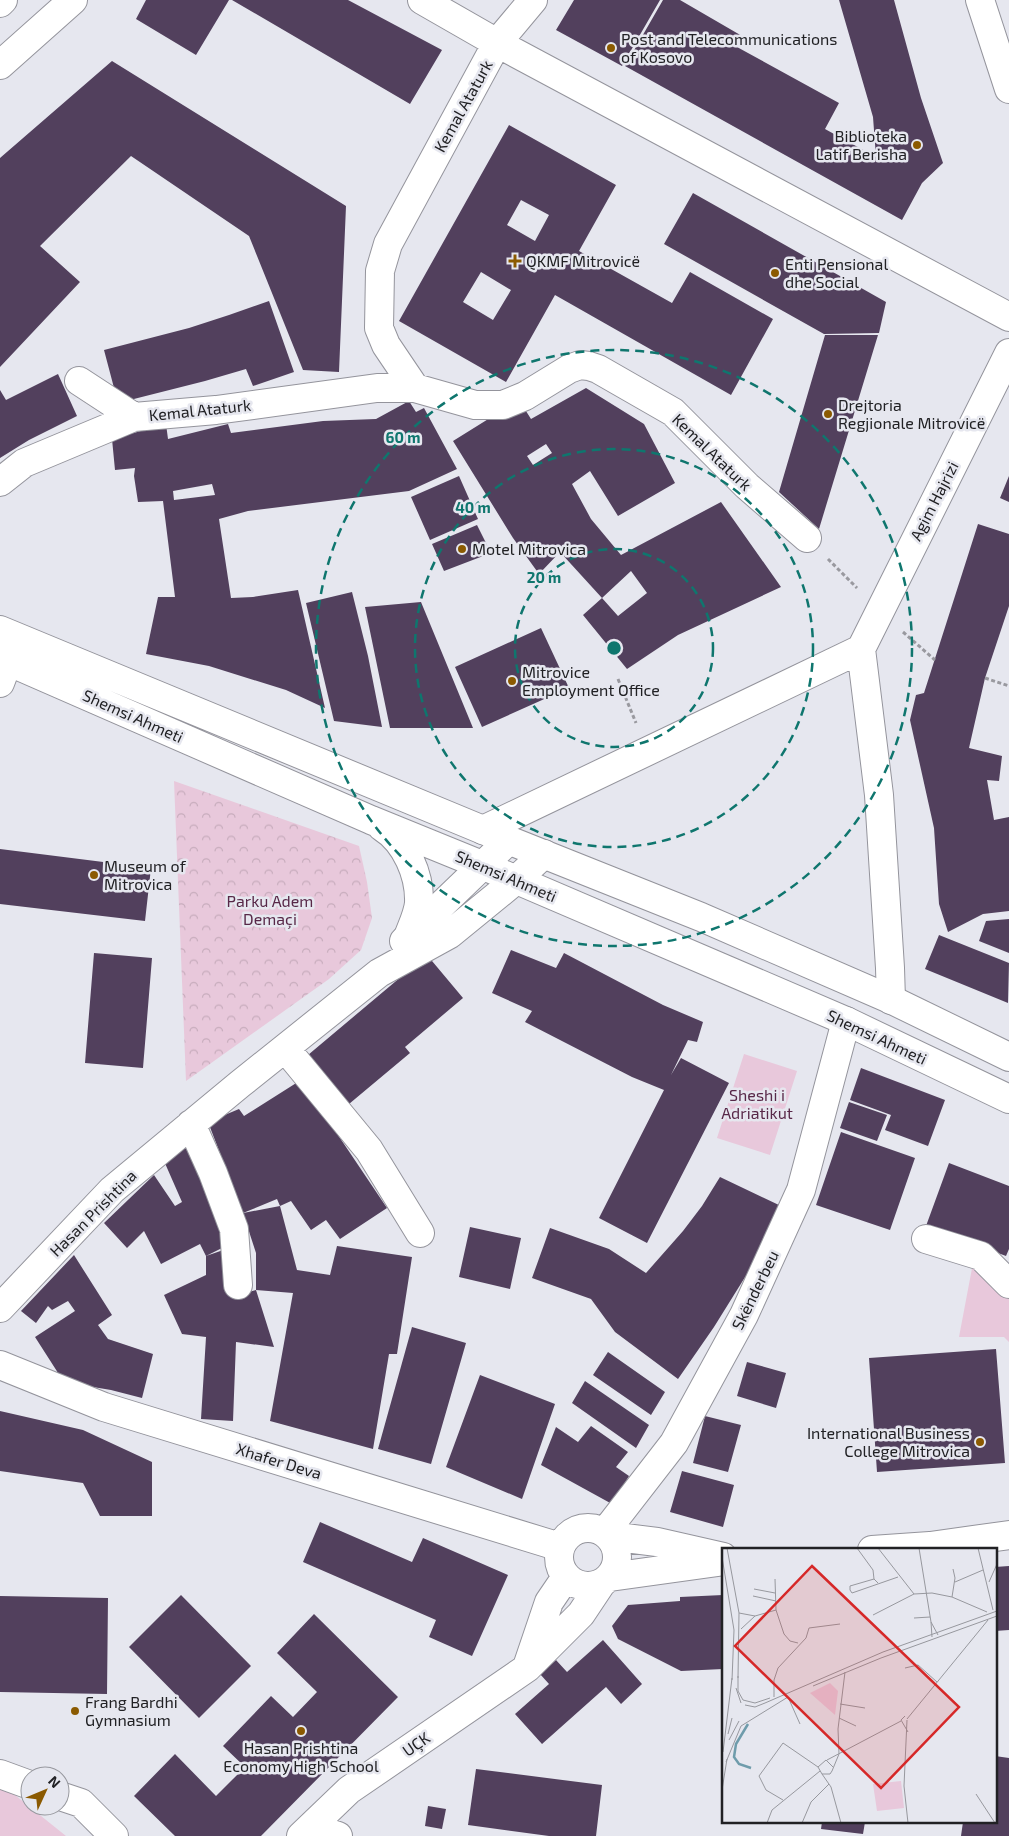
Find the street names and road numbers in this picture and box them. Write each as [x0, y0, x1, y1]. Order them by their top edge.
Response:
street label: Kemal Ataturk [429, 56, 496, 155]
street label: Kemal Ataturk [148, 395, 252, 424]
street label: Kemal Ataturk [669, 409, 756, 494]
street label: Agim Hajrizi [905, 458, 963, 544]
street label: Shemsi Ahmeti [80, 685, 186, 746]
street label: Shemsi Ahmeti [453, 846, 560, 905]
street label: Shemsi Ahmeti [824, 1005, 930, 1068]
street label: Hasan Prishtina [45, 1165, 140, 1260]
street label: Skënderbeu [727, 1247, 782, 1332]
street label: Xhafer Deva [234, 1439, 324, 1483]
street label: UÇK [398, 1727, 434, 1761]

